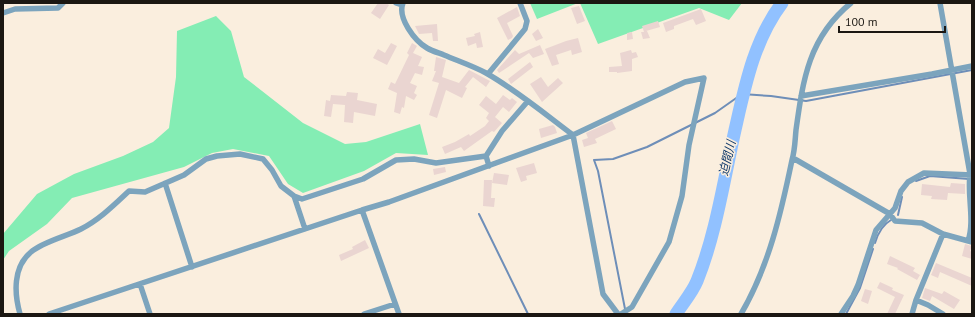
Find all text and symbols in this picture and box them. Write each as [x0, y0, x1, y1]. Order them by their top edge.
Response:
scale bar [839, 8, 945, 34]
text: 100 m [845, 14, 878, 29]
water label: 迫間川 [716, 137, 739, 177]

